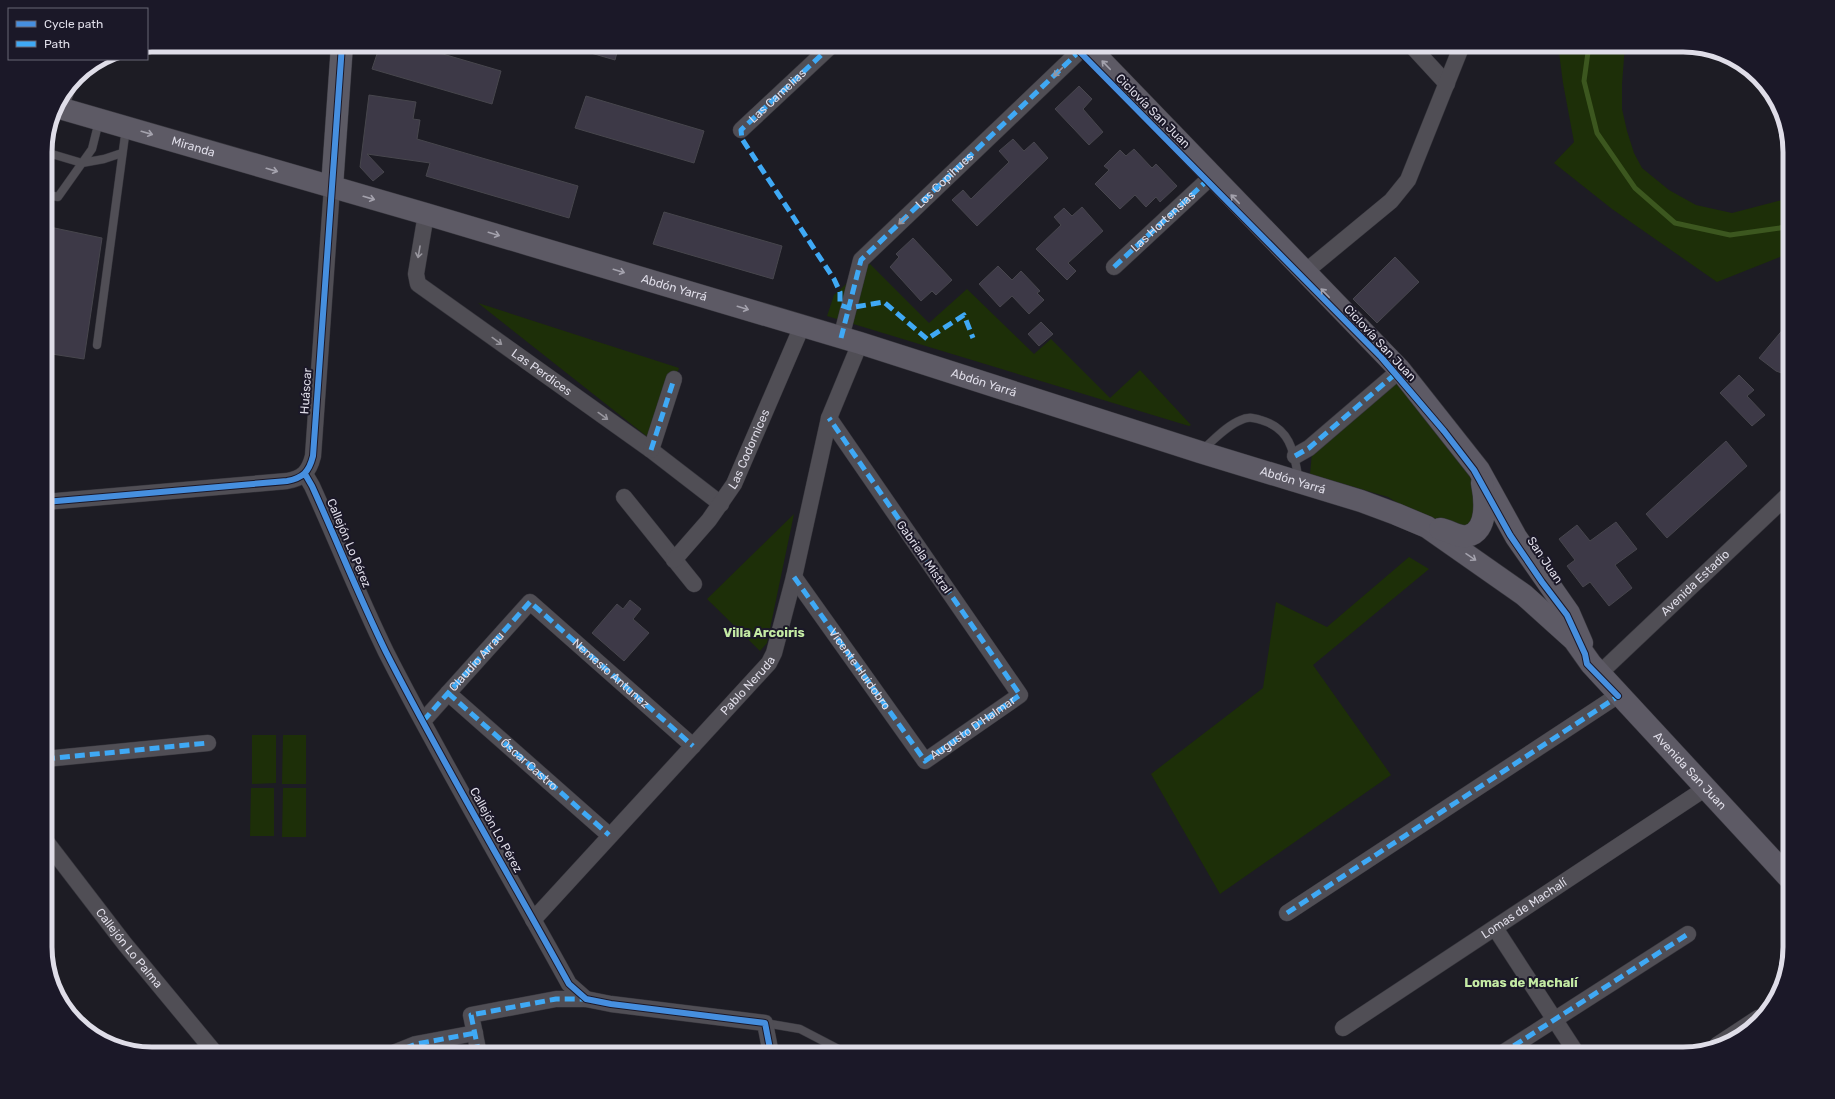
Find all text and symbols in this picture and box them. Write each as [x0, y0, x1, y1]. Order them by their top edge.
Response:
legend [8, 8, 148, 60]
text: Cycle path [44, 17, 103, 31]
text: Path [44, 37, 70, 51]
one-way arrow [1101, 60, 1110, 70]
street label: Las Camelias [746, 66, 809, 126]
one-way arrow [1053, 67, 1063, 77]
street label: Ciclovía San Juan [1113, 71, 1193, 151]
one-way arrow [140, 130, 153, 137]
street label: Miranda [170, 134, 217, 160]
street label: Los Copihues [913, 149, 976, 211]
one-way arrow [265, 167, 278, 174]
street label: Las Hortensias [1128, 188, 1198, 255]
one-way arrow [1230, 194, 1239, 204]
one-way arrow [363, 195, 376, 202]
one-way arrow [899, 215, 909, 224]
one-way arrow [487, 231, 500, 238]
one-way arrow [415, 245, 423, 258]
one-way arrow [612, 268, 625, 275]
street label: Abdón Yarrá [640, 271, 709, 304]
one-way arrow [1321, 288, 1330, 298]
street label: Ciclovía San Juan [1341, 302, 1419, 384]
one-way arrow [737, 305, 750, 312]
one-way arrow [492, 336, 503, 345]
street label: Las Perdices [509, 346, 575, 398]
street label: Abdón Yarrá [949, 366, 1018, 400]
street label: Huáscar [297, 367, 315, 415]
street label: Las Codornices [726, 407, 772, 492]
one-way arrow [597, 412, 608, 420]
street label: Abdón Yarrá [1258, 464, 1327, 497]
street label: Callejón Lo Pérez [324, 496, 374, 590]
street label: Gabriela Mistral [894, 518, 954, 596]
street label: San Juan [1524, 534, 1566, 586]
street label: Avenida Estadio [1658, 547, 1732, 619]
one-way arrow [1465, 553, 1476, 561]
district label: Villa Arcoiris [723, 625, 805, 640]
street label: Vicente Huidobro [826, 626, 893, 713]
street label: Claudio Arrau [446, 629, 507, 694]
street label: Nemesio Antunez [569, 636, 652, 711]
street label: Pablo Neruda [718, 654, 778, 718]
street label: Augusto D'Halmar [927, 693, 1019, 762]
street label: Avenida San Juan [1651, 729, 1729, 813]
street label: Óscar Castro [498, 736, 561, 793]
street label: Callejón Lo Pérez [467, 785, 525, 875]
street label: Lomas de Machalí [1479, 875, 1570, 942]
street label: Callejón Lo Palma [93, 905, 165, 991]
district label: Lomas de Machalí [1464, 975, 1579, 990]

